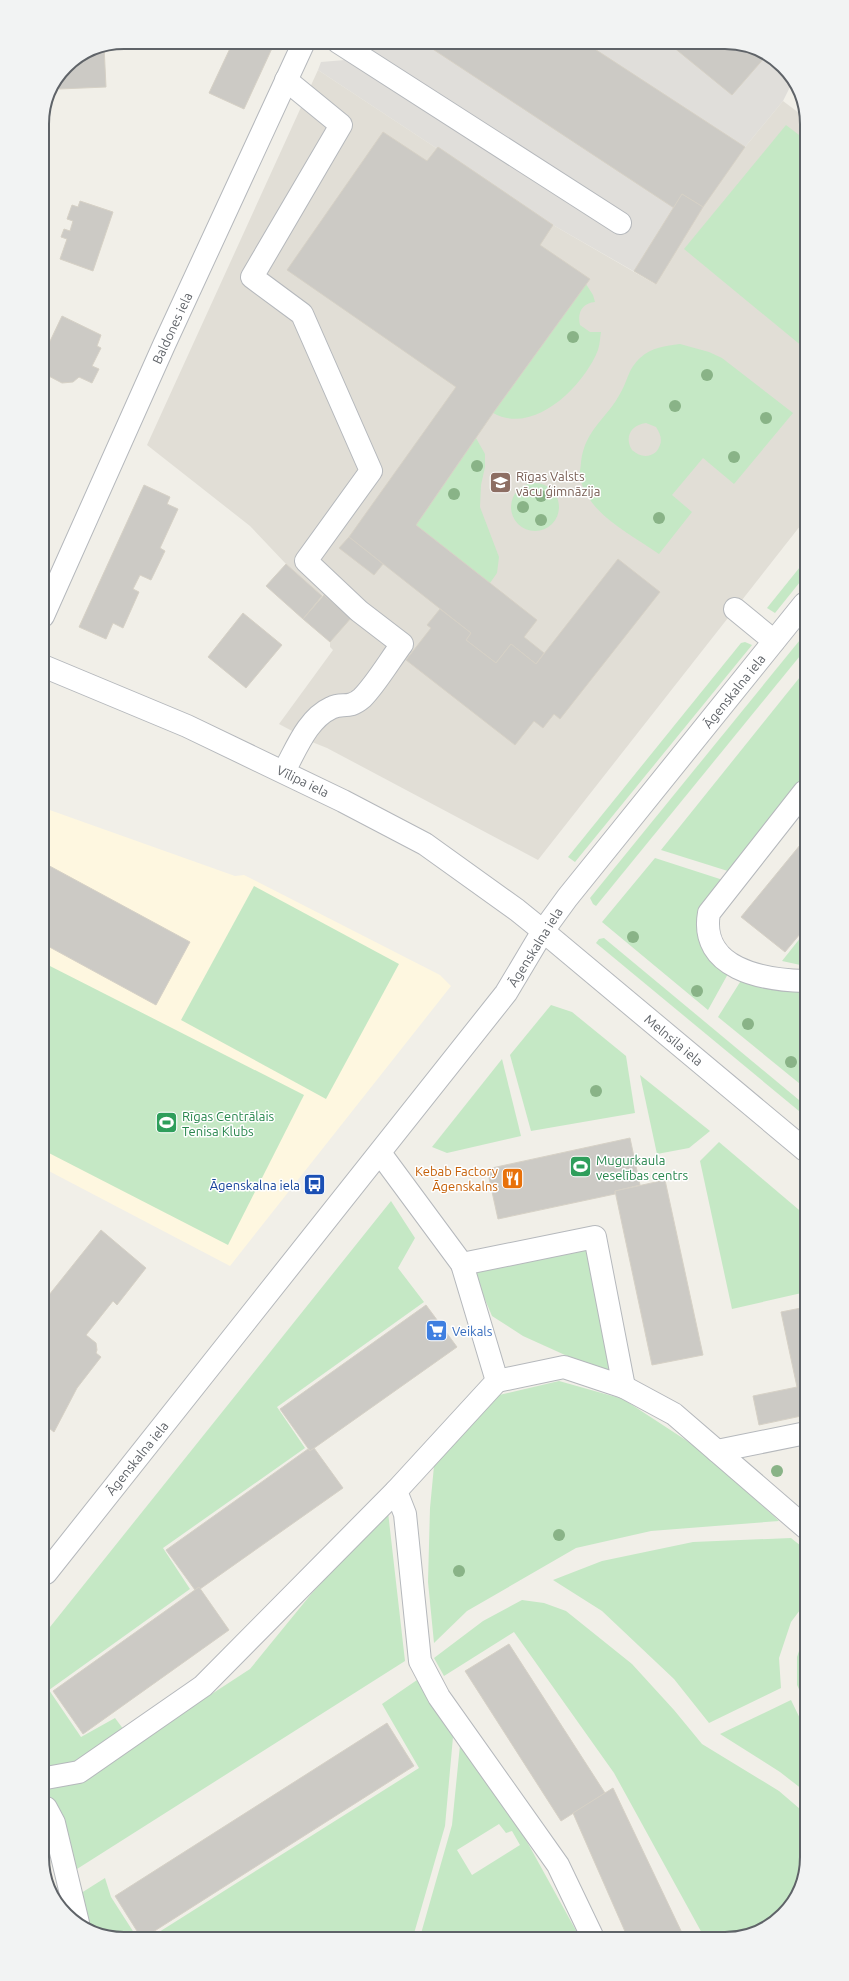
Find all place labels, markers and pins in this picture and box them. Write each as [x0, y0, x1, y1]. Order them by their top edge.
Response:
place label: Rīgas Valsts vācu ģimnāzija [516, 469, 600, 498]
school or university icon: Rīgas Valsts vācu ģimnāzija [487, 470, 513, 496]
place label: Rīgas Centrālais Tenisa Klubs [182, 1109, 275, 1138]
sports icon: Rīgas Centrālais Tenisa Klubs [154, 1110, 180, 1136]
place label: Mugurkaula veselības centrs [596, 1153, 688, 1182]
sports icon: Mugurkaula veselības centrs [568, 1154, 594, 1180]
place label: Kebab Factory Āgenskalns [415, 1164, 498, 1193]
restaurant icon: Kebab Factory Āgenskalns [500, 1165, 526, 1191]
bus stop icon: Āgenskalna iela [302, 1172, 328, 1198]
place label: Āgenskalna iela [210, 1178, 300, 1192]
supermarket icon: Veikals [423, 1318, 449, 1344]
place label: Veikals [452, 1324, 493, 1338]

